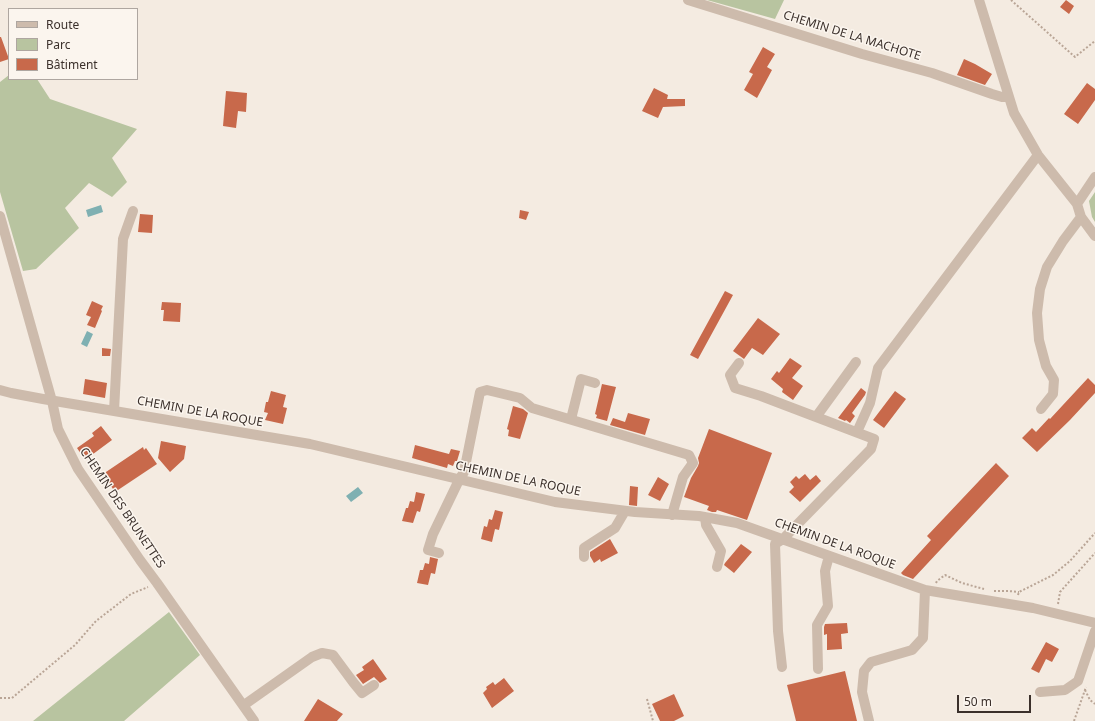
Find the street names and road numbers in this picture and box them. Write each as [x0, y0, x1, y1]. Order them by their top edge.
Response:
street label: CHEMIN DE LA MACHOTE [781, 8, 923, 64]
street label: CHEMIN DE LA ROQUE [136, 394, 264, 430]
street label: CHEMIN DES BRUNETTES [76, 445, 168, 571]
street label: CHEMIN DE LA ROQUE [454, 459, 582, 499]
street label: CHEMIN DE LA ROQUE [773, 515, 897, 573]

